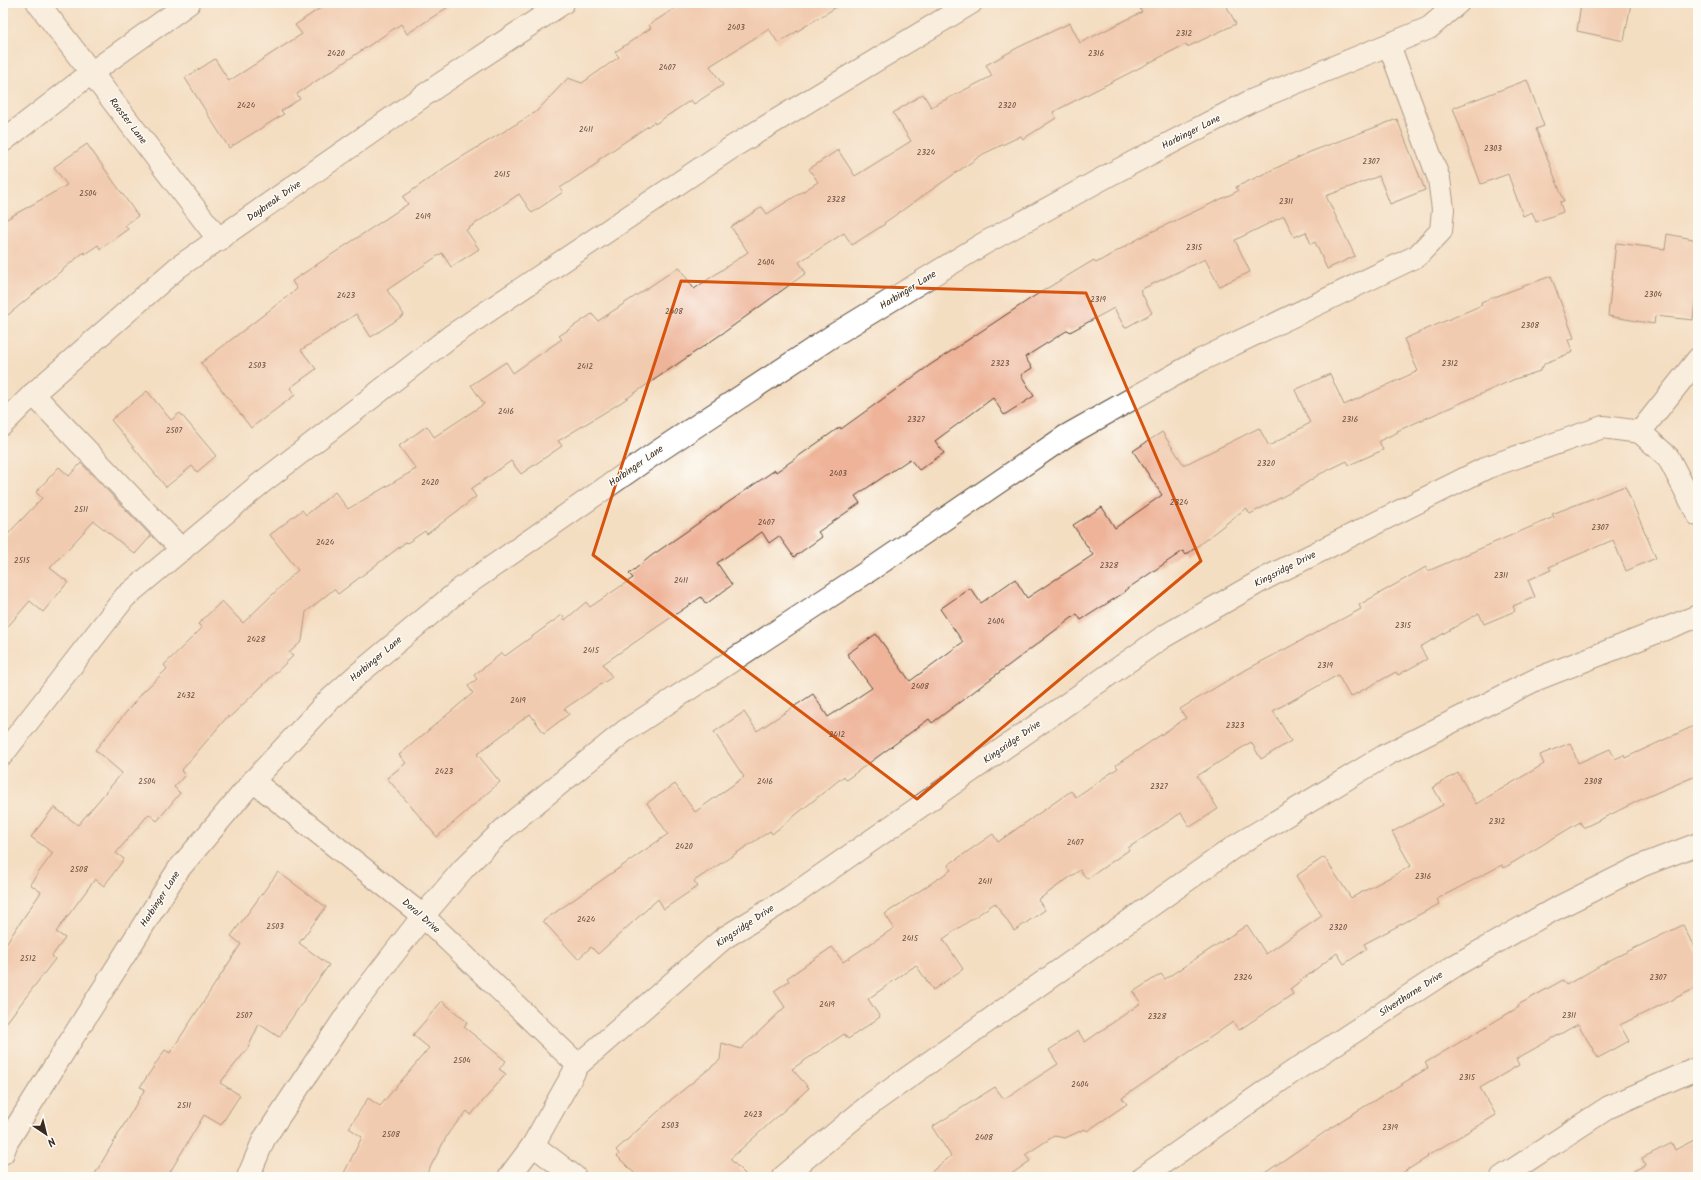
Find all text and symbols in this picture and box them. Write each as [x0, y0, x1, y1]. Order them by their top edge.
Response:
house number: 2403 [727, 21, 745, 34]
house number: 2312 [1176, 27, 1193, 40]
house number: 2420 [327, 47, 345, 60]
house number: 2316 [1088, 47, 1104, 60]
house number: 2407 [659, 61, 676, 74]
street label: Rooster Lane [105, 94, 151, 148]
house number: 2424 [237, 99, 256, 112]
house number: 2320 [998, 99, 1016, 112]
street label: Harbinger Lane [1159, 110, 1224, 154]
house number: 2411 [579, 123, 594, 136]
house number: 2303 [1484, 142, 1502, 155]
house number: 2324 [917, 146, 936, 159]
house number: 2307 [1363, 155, 1380, 168]
house number: 2415 [494, 168, 511, 181]
street label: Daybreak Drive [244, 176, 305, 226]
house number: 2504 [79, 187, 97, 200]
house number: 2328 [827, 193, 846, 206]
house number: 2311 [1279, 195, 1294, 208]
house number: 2419 [415, 210, 431, 223]
house number: 2315 [1186, 241, 1203, 254]
house number: 2404 [757, 256, 775, 269]
street label: Harbinger Lane [877, 266, 940, 314]
house number: 2304 [1644, 288, 1662, 301]
house number: 2423 [337, 289, 356, 302]
house number: 2319 [1090, 293, 1106, 306]
house number: 2408 [665, 305, 683, 318]
house number: 2308 [1521, 319, 1539, 332]
house number: 2323 [991, 357, 1010, 370]
house number: 2312 [1442, 357, 1459, 370]
house number: 2503 [248, 359, 266, 372]
house number: 2412 [577, 360, 593, 373]
house number: 2416 [498, 405, 514, 418]
house number: 2327 [907, 413, 925, 426]
house number: 2316 [1342, 413, 1358, 426]
house number: 2507 [166, 424, 183, 437]
street label: Harbinger Lane [605, 441, 667, 491]
house number: 2320 [1257, 457, 1275, 470]
house number: 2403 [829, 467, 847, 480]
house number: 2420 [421, 476, 439, 489]
house number: 2324 [1170, 496, 1189, 509]
house number: 2511 [74, 503, 88, 516]
house number: 2407 [758, 516, 775, 529]
house number: 2307 [1592, 521, 1609, 534]
house number: 2424 [316, 536, 335, 549]
street label: Kingsridge Drive [1251, 546, 1319, 591]
house number: 2515 [14, 554, 31, 567]
house number: 2328 [1100, 559, 1119, 572]
house number: 2311 [1494, 569, 1509, 582]
house number: 2411 [674, 574, 689, 587]
house number: 2404 [987, 615, 1005, 628]
house number: 2315 [1395, 619, 1412, 632]
street label: Harbinger Lane [346, 632, 406, 686]
house number: 2428 [247, 633, 265, 646]
house number: 2415 [583, 644, 600, 657]
house number: 2319 [1317, 659, 1333, 672]
house number: 2408 [911, 680, 929, 693]
house number: 2432 [177, 689, 195, 702]
house number: 2419 [510, 694, 526, 707]
street label: Kingsridge Drive [980, 716, 1045, 768]
house number: 2323 [1226, 719, 1245, 732]
house number: 2412 [829, 728, 845, 741]
house number: 2423 [435, 765, 454, 778]
house number: 2504 [138, 775, 156, 788]
house number: 2416 [757, 775, 773, 788]
house number: 2308 [1584, 775, 1602, 788]
house number: 2327 [1150, 780, 1168, 793]
house number: 2312 [1489, 815, 1506, 828]
house number: 2407 [1067, 836, 1084, 849]
house number: 2420 [675, 840, 693, 853]
house number: 2508 [70, 863, 88, 876]
street label: Harbinger Lane [136, 867, 184, 930]
house number: 2316 [1415, 870, 1431, 883]
house number: 2411 [978, 875, 993, 888]
street label: Doral Drive [398, 895, 444, 938]
street label: Kingsridge Drive [713, 900, 778, 951]
house number: 2424 [577, 913, 596, 926]
house number: 2503 [266, 920, 284, 933]
house number: 2320 [1329, 921, 1347, 934]
house number: 2415 [902, 932, 919, 945]
house number: 2512 [20, 952, 36, 965]
street label: Silverthorne Drive [1376, 967, 1447, 1021]
house number: 2324 [1234, 971, 1253, 984]
house number: 2307 [1650, 971, 1667, 984]
house number: 2419 [819, 998, 835, 1011]
house number: 2507 [236, 1009, 253, 1022]
house number: 2311 [1562, 1009, 1577, 1022]
house number: 2328 [1148, 1010, 1167, 1023]
house number: 2504 [453, 1054, 471, 1067]
house number: 2315 [1459, 1071, 1476, 1084]
house number: 2404 [1071, 1078, 1089, 1091]
house number: 2511 [177, 1099, 191, 1112]
house number: 2423 [744, 1108, 763, 1121]
north arrow [26, 1114, 66, 1154]
house number: 2503 [661, 1119, 679, 1132]
house number: 2319 [1382, 1121, 1398, 1134]
house number: 2508 [382, 1128, 400, 1141]
house number: 2408 [975, 1131, 993, 1144]
text: N [43, 1132, 59, 1151]

